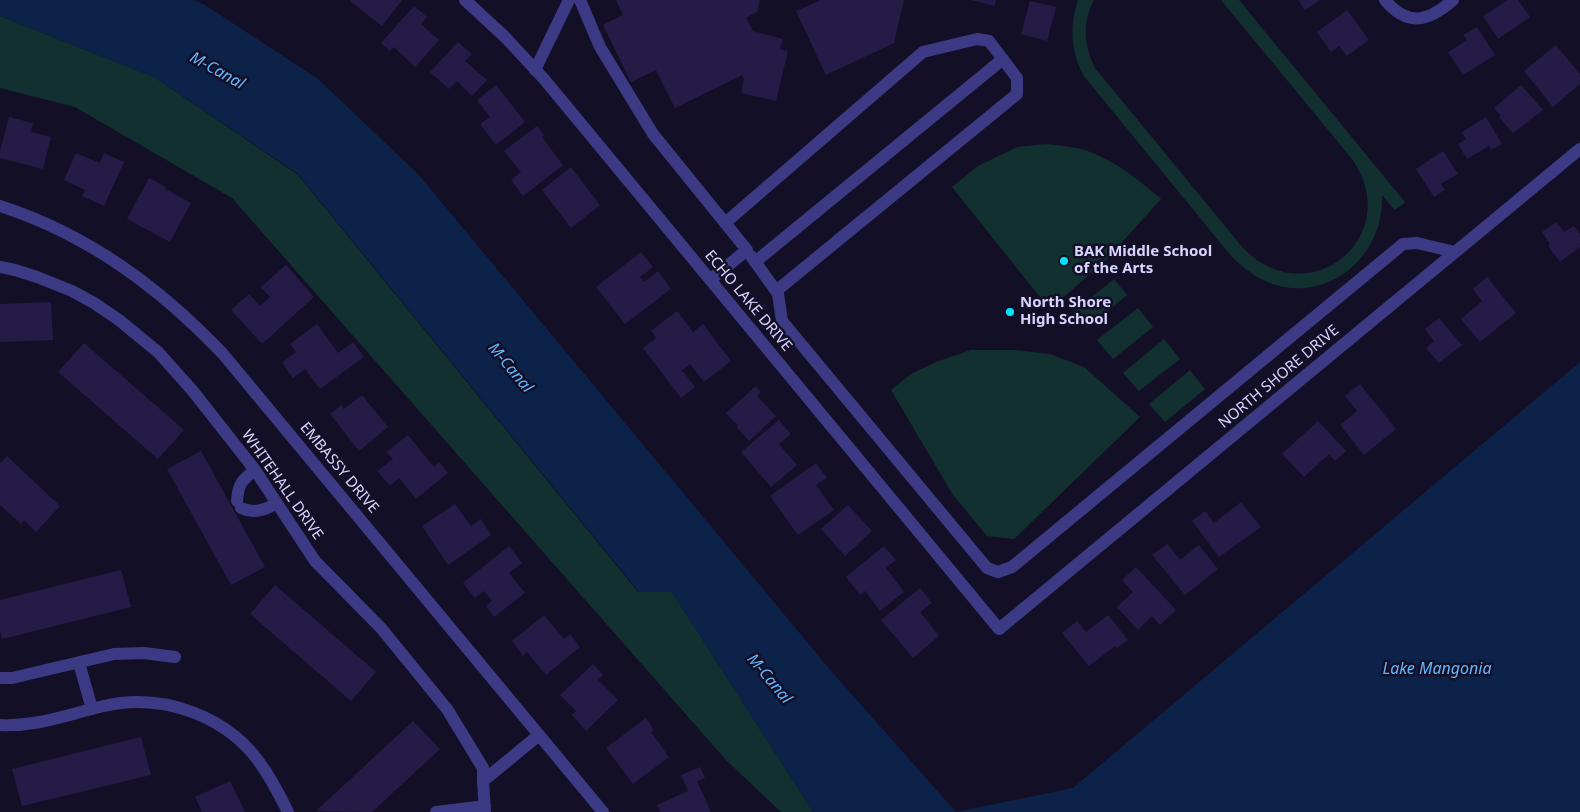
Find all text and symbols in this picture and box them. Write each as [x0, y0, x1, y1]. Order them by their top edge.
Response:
water label: M-Canal [186, 48, 248, 94]
place label: BAK Middle School of the Arts [1074, 243, 1212, 278]
street label: ECHO LAKE DRIVE [701, 247, 795, 355]
marker: BAK Middle School of the Arts [1058, 255, 1070, 267]
place label: North Shore High School [1020, 294, 1111, 329]
marker: North Shore High School [1004, 306, 1016, 318]
street label: NORTH SHORE DRIVE [1215, 322, 1343, 432]
water label: M-Canal [484, 339, 536, 397]
street label: EMBASSY DRIVE [296, 419, 382, 517]
street label: WHITEHALL DRIVE [237, 427, 327, 543]
water label: M-Canal [743, 650, 795, 708]
water label: Lake Mangonia [1382, 659, 1492, 679]

